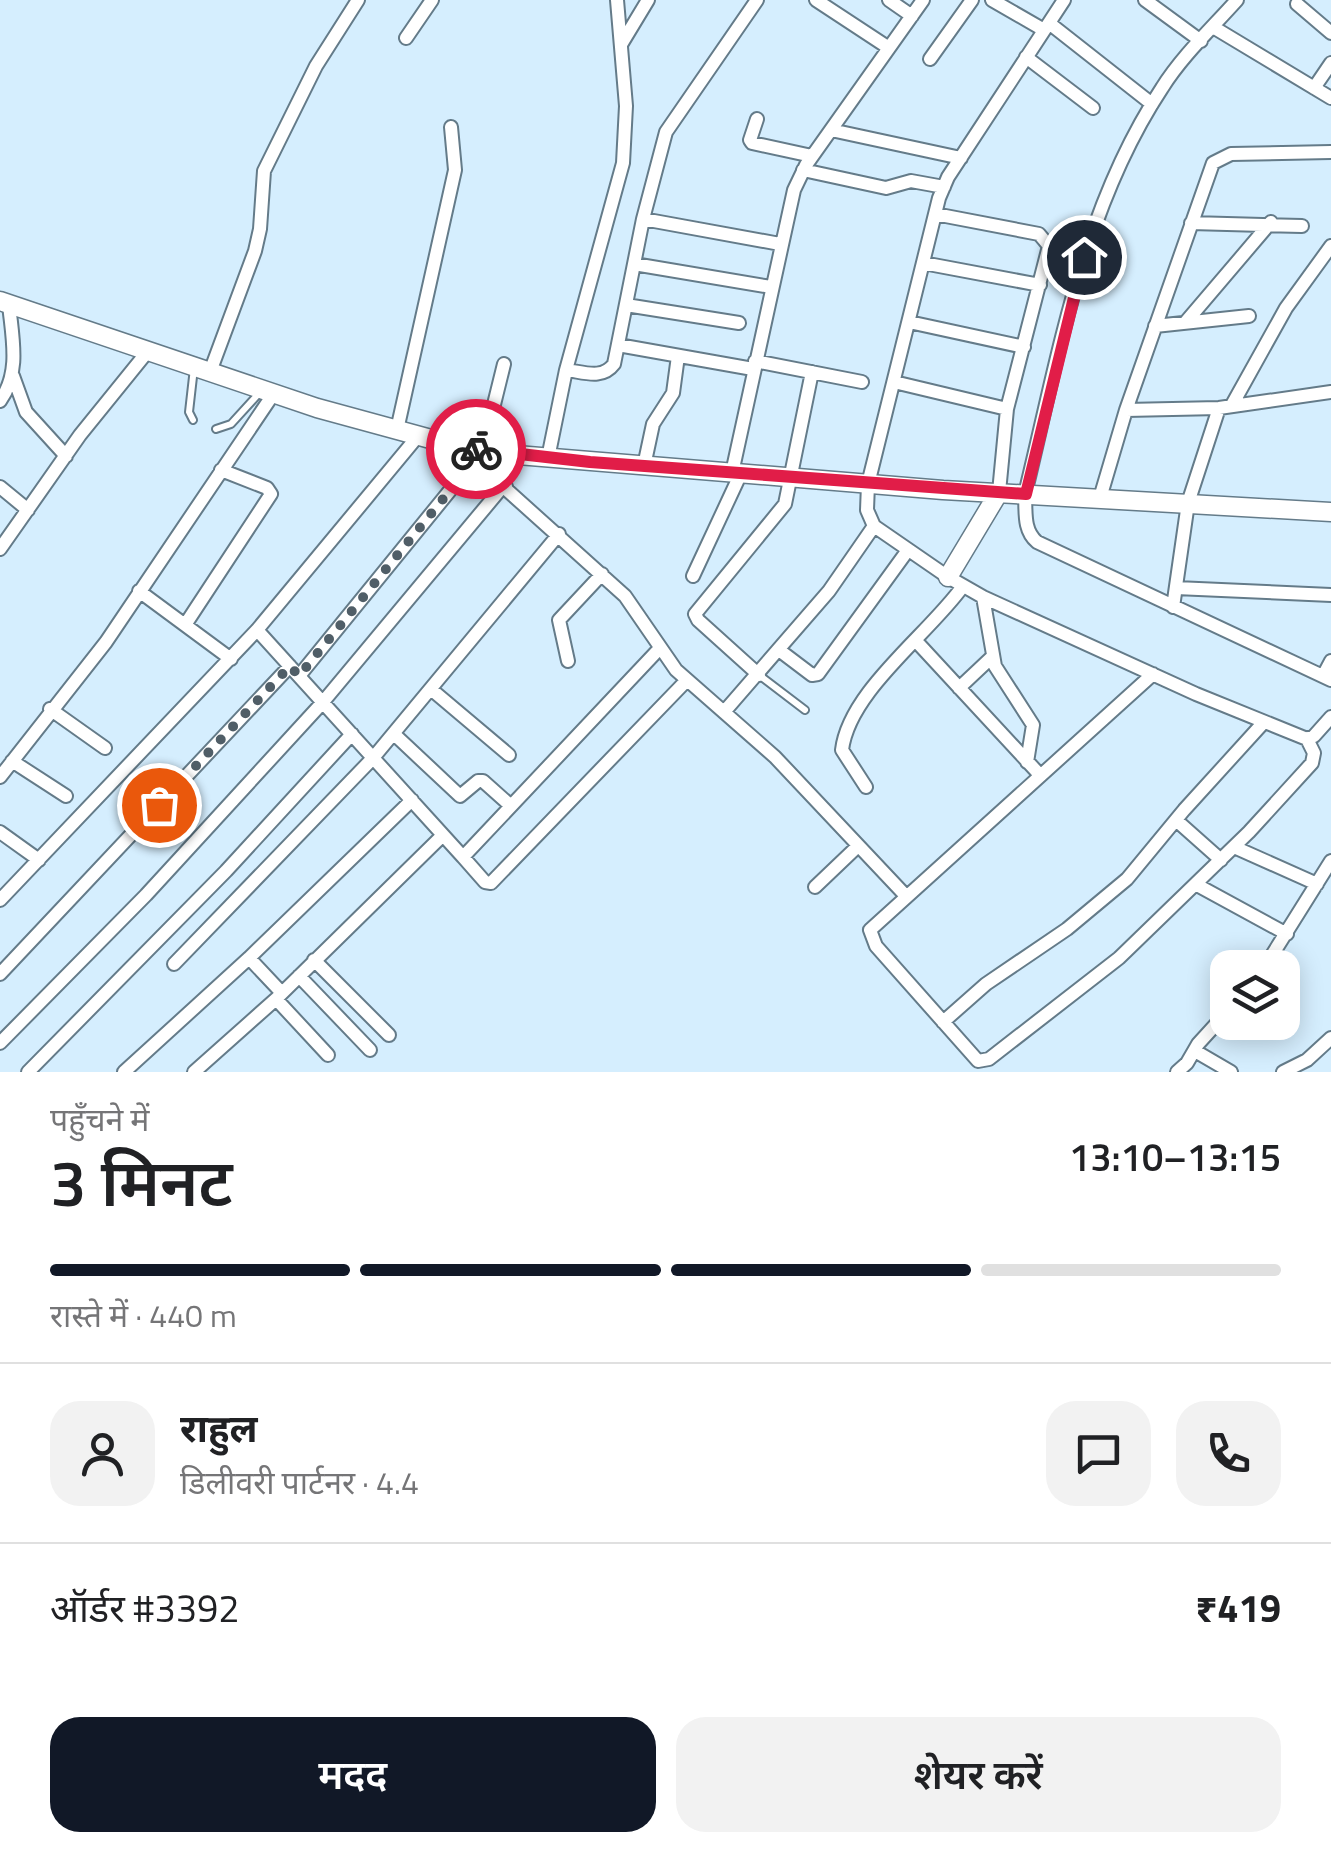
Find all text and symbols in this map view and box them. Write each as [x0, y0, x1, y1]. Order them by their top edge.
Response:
pin [1042, 215, 1127, 300]
icon: home [1057, 230, 1112, 285]
courier [426, 399, 526, 499]
icon: bike [449, 422, 504, 477]
pin [117, 763, 202, 848]
icon: bag [132, 778, 187, 833]
map controls [1210, 950, 1300, 1040]
button: layers [1210, 950, 1300, 1040]
text: पहुँचने में [50, 1095, 149, 1143]
text: 13:10–13:15 [1069, 1128, 1281, 1186]
text: 3 मिनट [50, 1132, 233, 1231]
text: रास्ते में · 440 m [50, 1291, 237, 1339]
text: राहुल [180, 1399, 257, 1457]
button: person [50, 1401, 155, 1506]
button: chat [1046, 1401, 1151, 1506]
button: phone [1176, 1401, 1281, 1506]
text: डिलीवरी पार्टनर · 4.4 [180, 1458, 419, 1506]
text: ऑर्डर #3392 [50, 1579, 240, 1637]
text: ₹419 [1195, 1579, 1281, 1637]
button: मदद [50, 1717, 656, 1832]
button: शेयर करें [676, 1717, 1281, 1832]

